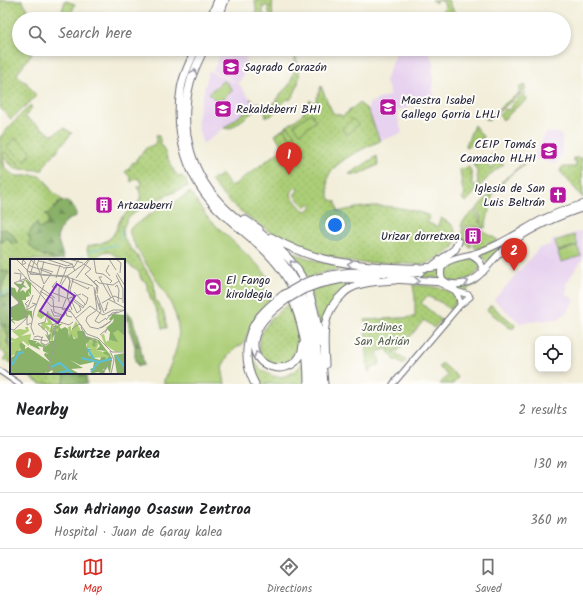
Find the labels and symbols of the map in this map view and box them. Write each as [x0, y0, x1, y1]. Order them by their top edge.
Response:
school or university icon: Sagrado Corazón [221, 57, 241, 77]
place label: Sagrado Corazón [244, 58, 327, 77]
one-way arrow [190, 69, 198, 76]
place label: Maestra Isabel Gallego Gorria LHLI [401, 91, 500, 124]
school or university icon: Maestra Isabel Gallego Gorria LHLI [378, 97, 398, 117]
school or university icon: Rekaldeberri BHI [213, 99, 233, 119]
place label: Rekaldeberri BHI [236, 100, 321, 119]
place label: CEIP Tomás Camacho HLHI [460, 135, 536, 168]
school or university icon: CEIP Tomás Camacho HLHI [539, 141, 559, 161]
pin: 1 [276, 142, 302, 175]
place label: Iglesia de San Luis Beltrán [474, 179, 545, 212]
church icon: Iglesia de San Luis Beltrán [548, 185, 568, 205]
building icon: Artazuberri [94, 195, 114, 215]
place label: Artazuberri [117, 196, 173, 215]
your location [325, 215, 345, 235]
building icon: Urizar dorretxea [463, 226, 483, 246]
place label: Urizar dorretxea [381, 227, 460, 246]
pin: 2 [501, 238, 527, 271]
inset map [10, 259, 125, 374]
one-way arrow [347, 260, 353, 269]
one-way arrow [290, 261, 297, 268]
place label: El Fango kiroldegia [226, 271, 273, 304]
sports icon: El Fango kiroldegia [203, 277, 223, 297]
one-way arrow [414, 277, 420, 285]
one-way arrow [463, 278, 470, 287]
park label: Jardines San Adrián [354, 318, 410, 351]
one-way arrow [253, 351, 261, 358]

